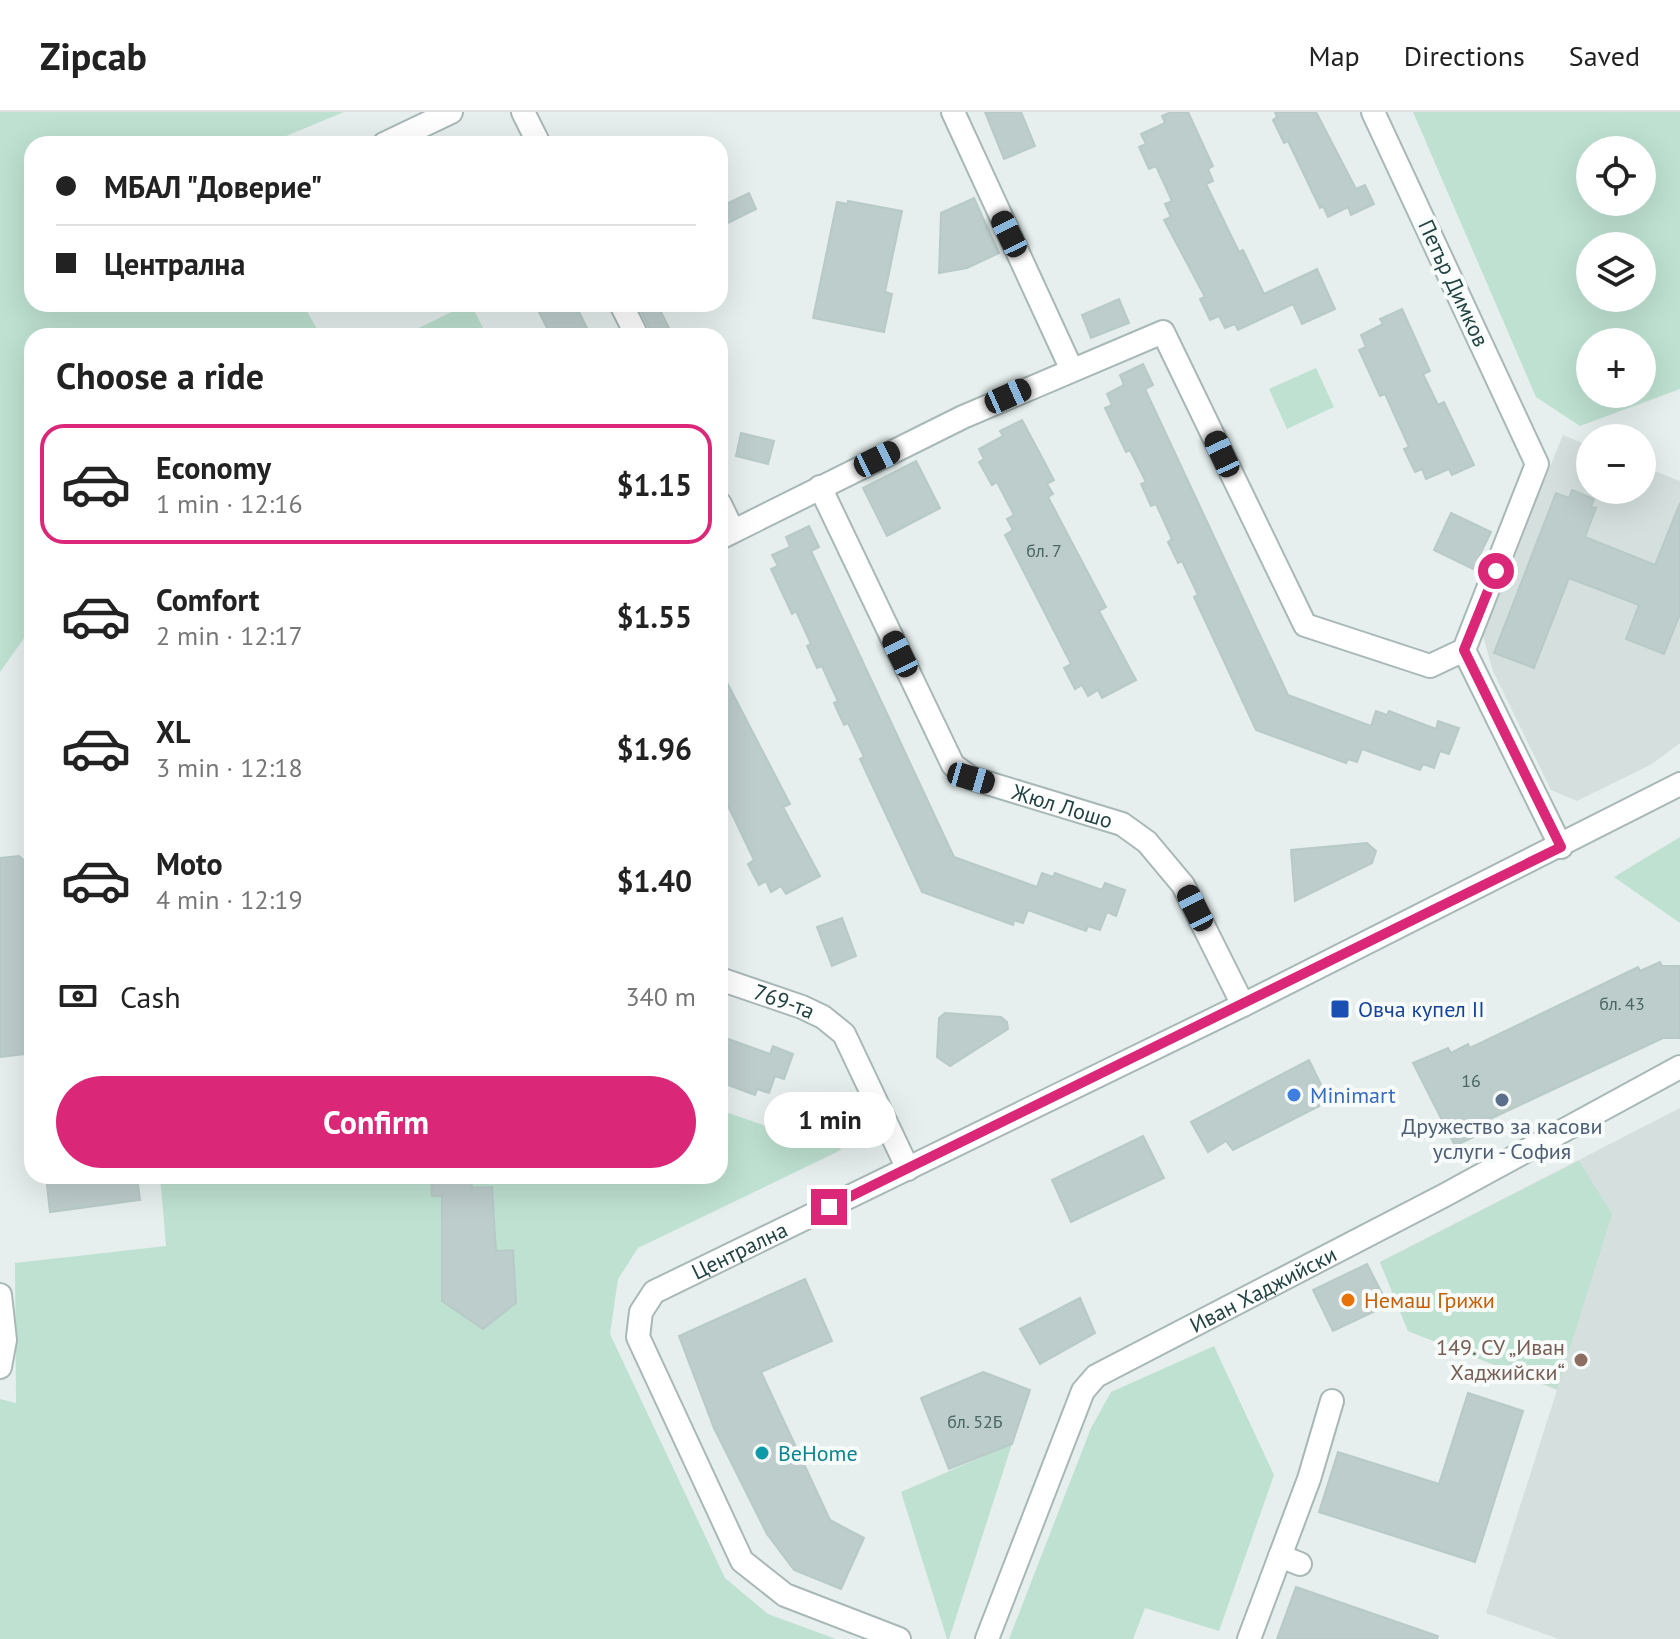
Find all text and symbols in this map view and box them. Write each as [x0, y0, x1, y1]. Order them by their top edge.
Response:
text: Zipcab [40, 31, 147, 80]
text: Map [1309, 37, 1360, 74]
text: Directions [1404, 37, 1525, 74]
text: Saved [1569, 37, 1640, 74]
map controls [1576, 136, 1656, 504]
button: locate [1576, 136, 1656, 216]
text: МБАЛ "Доверие" [104, 167, 322, 206]
car [988, 207, 1030, 261]
street label: Петър Димков [1412, 215, 1496, 351]
button: layers [1576, 232, 1656, 312]
text: Централна [104, 244, 245, 283]
button: + [1576, 328, 1656, 408]
text: Choose a ride [56, 352, 264, 399]
car [981, 375, 1035, 417]
button: − [1576, 424, 1656, 504]
car [1201, 427, 1243, 481]
car [850, 438, 904, 480]
icon: car [60, 448, 132, 520]
text: Economy [156, 448, 271, 487]
text: $1.15 [617, 465, 692, 504]
text: 1 min · 12:16 [156, 487, 303, 520]
house number: бл. 7 [1026, 539, 1062, 562]
route start [1478, 553, 1514, 589]
icon: car [60, 580, 132, 652]
text: Comfort [156, 580, 259, 619]
text: $1.55 [617, 597, 692, 636]
text: 2 min · 12:17 [156, 619, 303, 652]
car [879, 627, 921, 681]
icon: car [60, 712, 132, 784]
text: XL [156, 712, 190, 751]
text: $1.96 [617, 729, 692, 768]
text: 3 min · 12:18 [156, 751, 303, 784]
car [945, 760, 997, 796]
street label: Жюл Лошо [1008, 777, 1116, 834]
icon: car [60, 844, 132, 916]
text: Moto [156, 844, 223, 883]
text: $1.40 [617, 861, 692, 900]
car [1173, 881, 1217, 935]
text: 4 min · 12:19 [156, 883, 303, 916]
icon: cash [56, 974, 100, 1018]
text: Cash [120, 977, 181, 1016]
street label: 769-та [750, 978, 820, 1025]
text: 340 m [625, 980, 696, 1013]
house number: бл. 43 [1599, 992, 1645, 1015]
place label: Овча купел II [1358, 995, 1485, 1023]
marker: Овча купел II [1329, 998, 1351, 1020]
house number: 16 [1461, 1069, 1481, 1092]
button: Confirm [56, 1076, 696, 1168]
place label: Minimart [1310, 1081, 1396, 1109]
marker: Minimart [1285, 1086, 1303, 1104]
callout: 1 min [763, 1091, 895, 1147]
marker: Дружество за касови услуги - София [1493, 1091, 1511, 1109]
text: 1 min [798, 1103, 862, 1136]
place label: Дружество за касови услуги - София [1402, 1112, 1602, 1165]
route end [811, 1189, 847, 1225]
street label: Централна [687, 1215, 792, 1286]
street label: Иван Хаджийски [1185, 1240, 1341, 1339]
place label: Немаш Грижи [1364, 1286, 1495, 1314]
marker: Немаш Грижи [1339, 1291, 1357, 1309]
place label: 149. СУ „Иван Хаджийски“ [1436, 1333, 1565, 1386]
marker: 149. СУ „Иван Хаджийски“ [1572, 1351, 1590, 1369]
house number: бл. 52Б [947, 1410, 1003, 1433]
place label: BeHome [778, 1439, 858, 1467]
marker: BeHome [753, 1444, 771, 1462]

